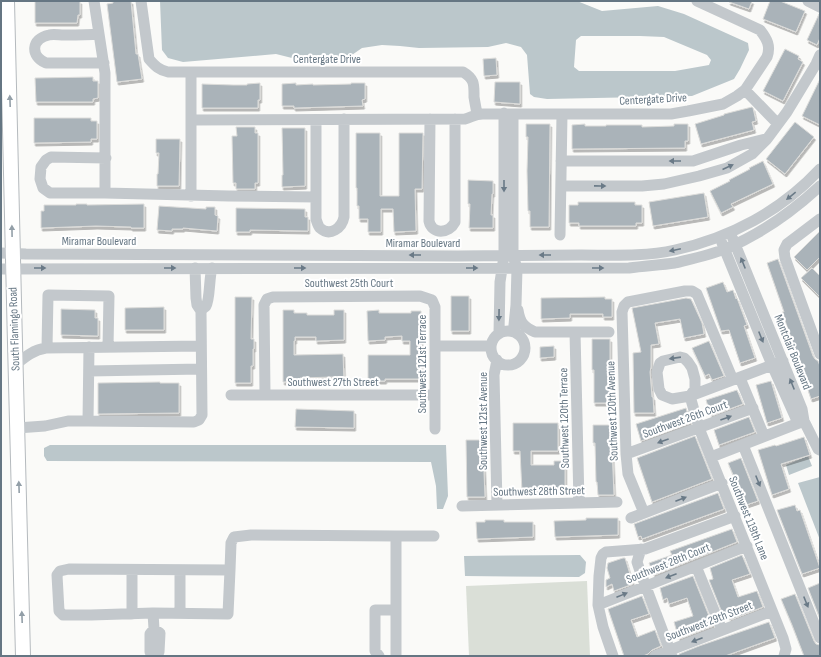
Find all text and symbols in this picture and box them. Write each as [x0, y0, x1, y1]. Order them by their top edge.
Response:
street label: Centergate Drive [293, 52, 361, 67]
street label: Centergate Drive [619, 90, 687, 109]
one-way arrow [6, 95, 13, 107]
one-way arrow [668, 158, 681, 164]
one-way arrow [722, 164, 733, 170]
one-way arrow [501, 180, 507, 193]
one-way arrow [594, 183, 607, 189]
one-way arrow [786, 191, 797, 200]
one-way arrow [9, 224, 15, 237]
street label: Miramar Boulevard [62, 234, 136, 249]
street label: Miramar Boulevard [386, 236, 460, 251]
one-way arrow [668, 247, 681, 253]
one-way arrow [409, 252, 421, 259]
one-way arrow [539, 252, 551, 259]
one-way arrow [740, 258, 746, 269]
one-way arrow [34, 265, 47, 271]
one-way arrow [164, 265, 177, 271]
one-way arrow [294, 265, 307, 271]
one-way arrow [466, 265, 479, 271]
one-way arrow [592, 265, 605, 271]
street label: Southwest 25th Court [305, 276, 394, 291]
street label: South Flamingo Road [6, 287, 23, 371]
one-way arrow [496, 309, 502, 322]
street label: Montclair Boulevard [771, 312, 814, 392]
street label: Southwest 121st Terrace [415, 315, 430, 413]
one-way arrow [758, 332, 764, 344]
one-way arrow [669, 355, 681, 361]
street label: Southwest 120th Avenue [603, 361, 622, 461]
street label: Southwest 120th Terrace [556, 367, 573, 468]
street label: Southwest 121st Avenue [476, 372, 491, 470]
street label: Southwest 27th Street [287, 375, 379, 390]
one-way arrow [789, 378, 795, 389]
street label: Southwest 26th Court [641, 397, 730, 442]
one-way arrow [721, 415, 733, 421]
one-way arrow [656, 438, 668, 444]
street label: Southwest 119th Lane [725, 474, 772, 562]
one-way arrow [755, 476, 761, 488]
one-way arrow [15, 481, 22, 493]
street label: Southwest 28th Street [493, 483, 585, 500]
one-way arrow [675, 496, 687, 502]
street label: Southwest 28th Court [624, 540, 713, 587]
one-way arrow [664, 574, 676, 580]
one-way arrow [616, 592, 628, 598]
one-way arrow [803, 596, 809, 608]
street label: Southwest 29th Street [664, 598, 755, 645]
one-way arrow [19, 610, 25, 623]
one-way arrow [690, 638, 702, 644]

